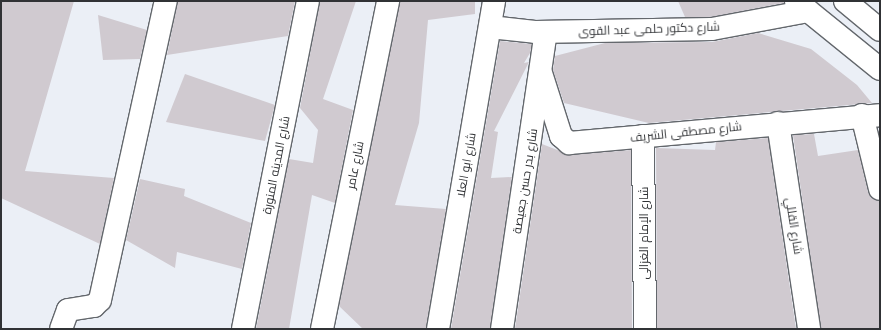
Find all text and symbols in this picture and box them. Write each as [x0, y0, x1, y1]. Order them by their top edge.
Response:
street label: شارع دكتور حلمى عبد القوى [578, 19, 720, 39]
street label: شارع المدينه المنورة [259, 115, 293, 215]
street label: شارع مصطفى الشريف [629, 119, 743, 145]
street label: شارع بدر حسن جعيصة [510, 127, 540, 235]
street label: شارع ابو العلا [453, 131, 479, 199]
street label: شارع عامر [343, 140, 367, 190]
street label: شارع الإمام الغزالى [637, 187, 651, 279]
street label: شارع القللي [782, 197, 806, 255]

